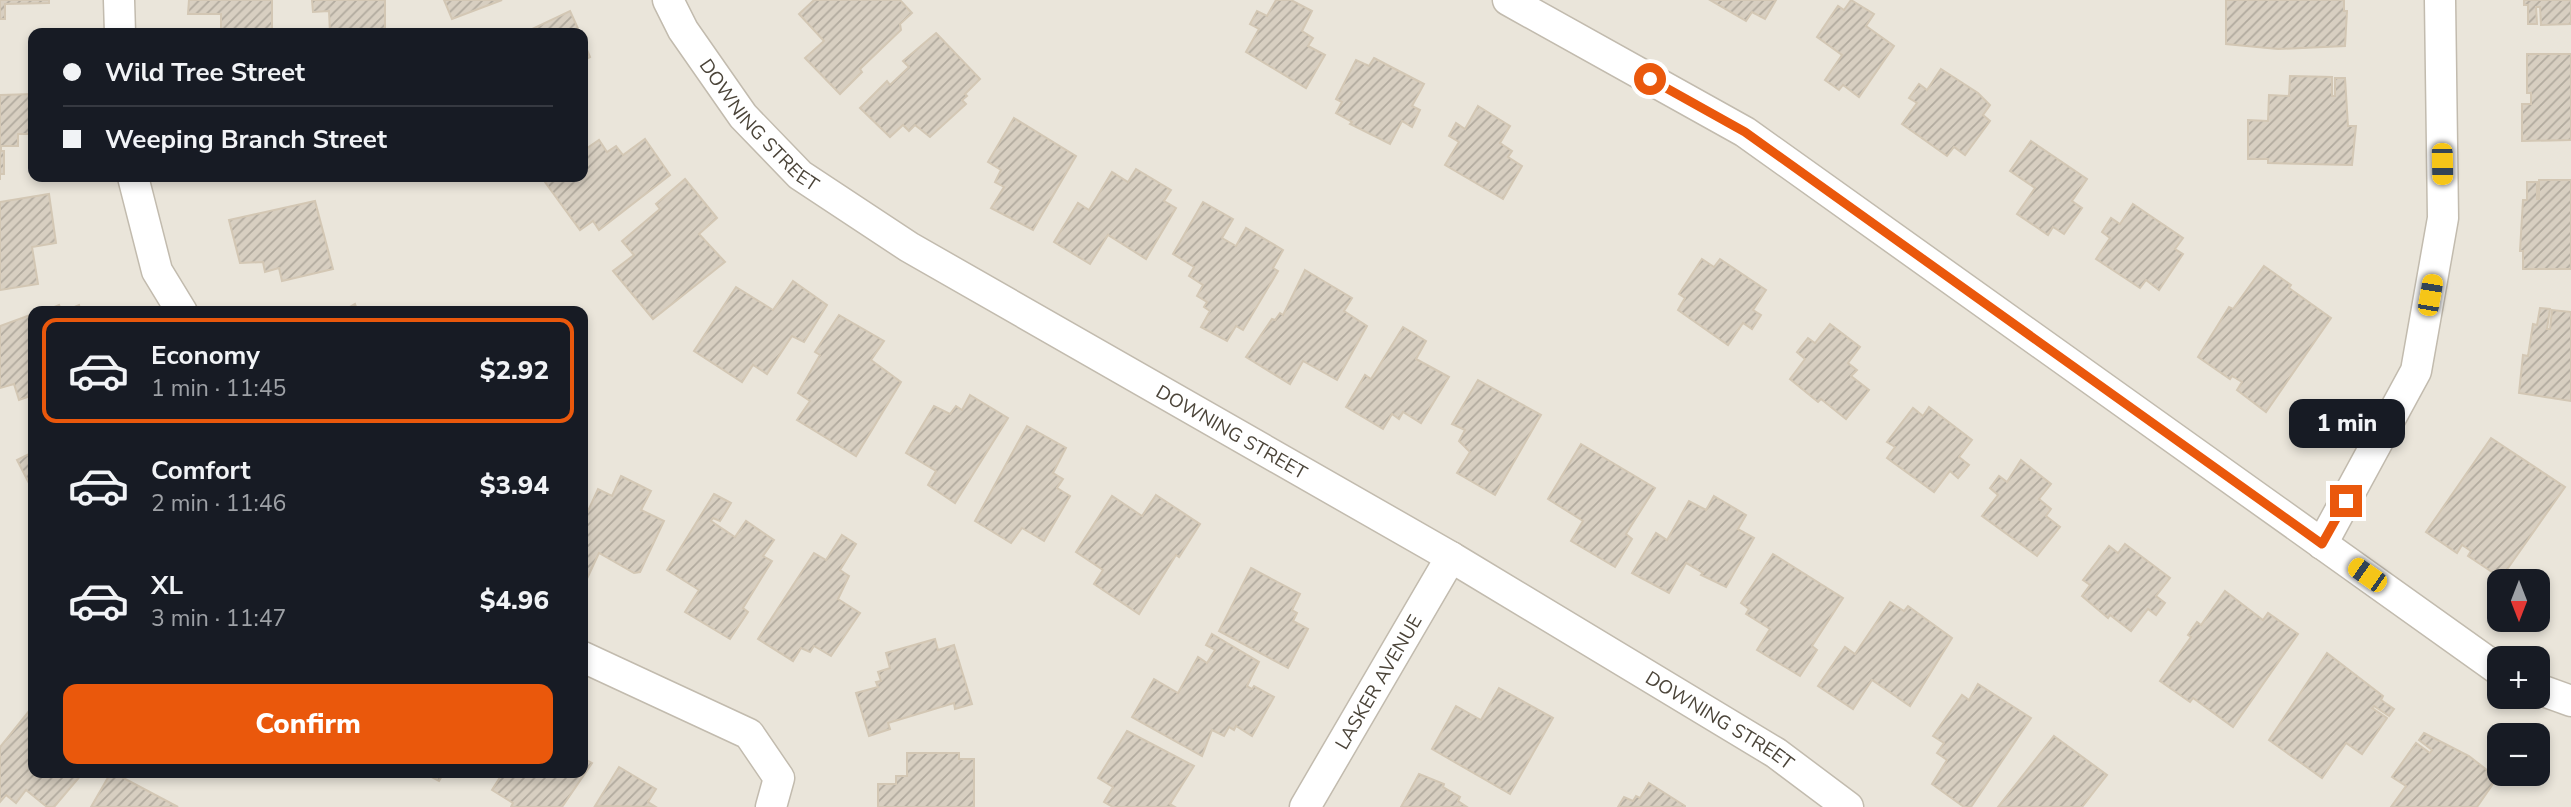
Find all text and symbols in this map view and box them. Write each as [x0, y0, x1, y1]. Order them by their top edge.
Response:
street label: DOWNING STREET [693, 54, 824, 198]
text: Wild Tree Street [105, 55, 305, 90]
route start [1634, 63, 1666, 95]
text: Weeping Branch Street [105, 122, 387, 157]
car [2432, 143, 2453, 185]
car [2417, 272, 2444, 318]
text: Economy [151, 338, 260, 373]
icon: car [67, 339, 130, 402]
text: $2.92 [480, 353, 549, 388]
text: 1 min · 11:45 [151, 373, 286, 404]
street label: DOWNING STREET [1151, 379, 1312, 486]
callout: 1 min [2288, 400, 2404, 448]
text: 1 min [2317, 408, 2377, 439]
text: Comfort [151, 453, 251, 488]
icon: car [67, 454, 130, 517]
text: $3.94 [480, 468, 549, 503]
route end [2330, 485, 2362, 517]
text: 2 min · 11:46 [151, 488, 286, 519]
car [2344, 554, 2391, 596]
text: XL [151, 568, 183, 603]
icon: car [67, 569, 130, 632]
north arrow [2487, 569, 2550, 632]
map controls [2487, 569, 2550, 786]
text: $4.96 [480, 583, 549, 618]
text: 3 min · 11:47 [151, 603, 286, 634]
street label: LASKER AVENUE [1329, 610, 1429, 754]
button: + [2487, 646, 2550, 709]
street label: DOWNING STREET [1640, 665, 1800, 777]
button: Confirm [63, 684, 553, 764]
button: − [2487, 723, 2550, 786]

